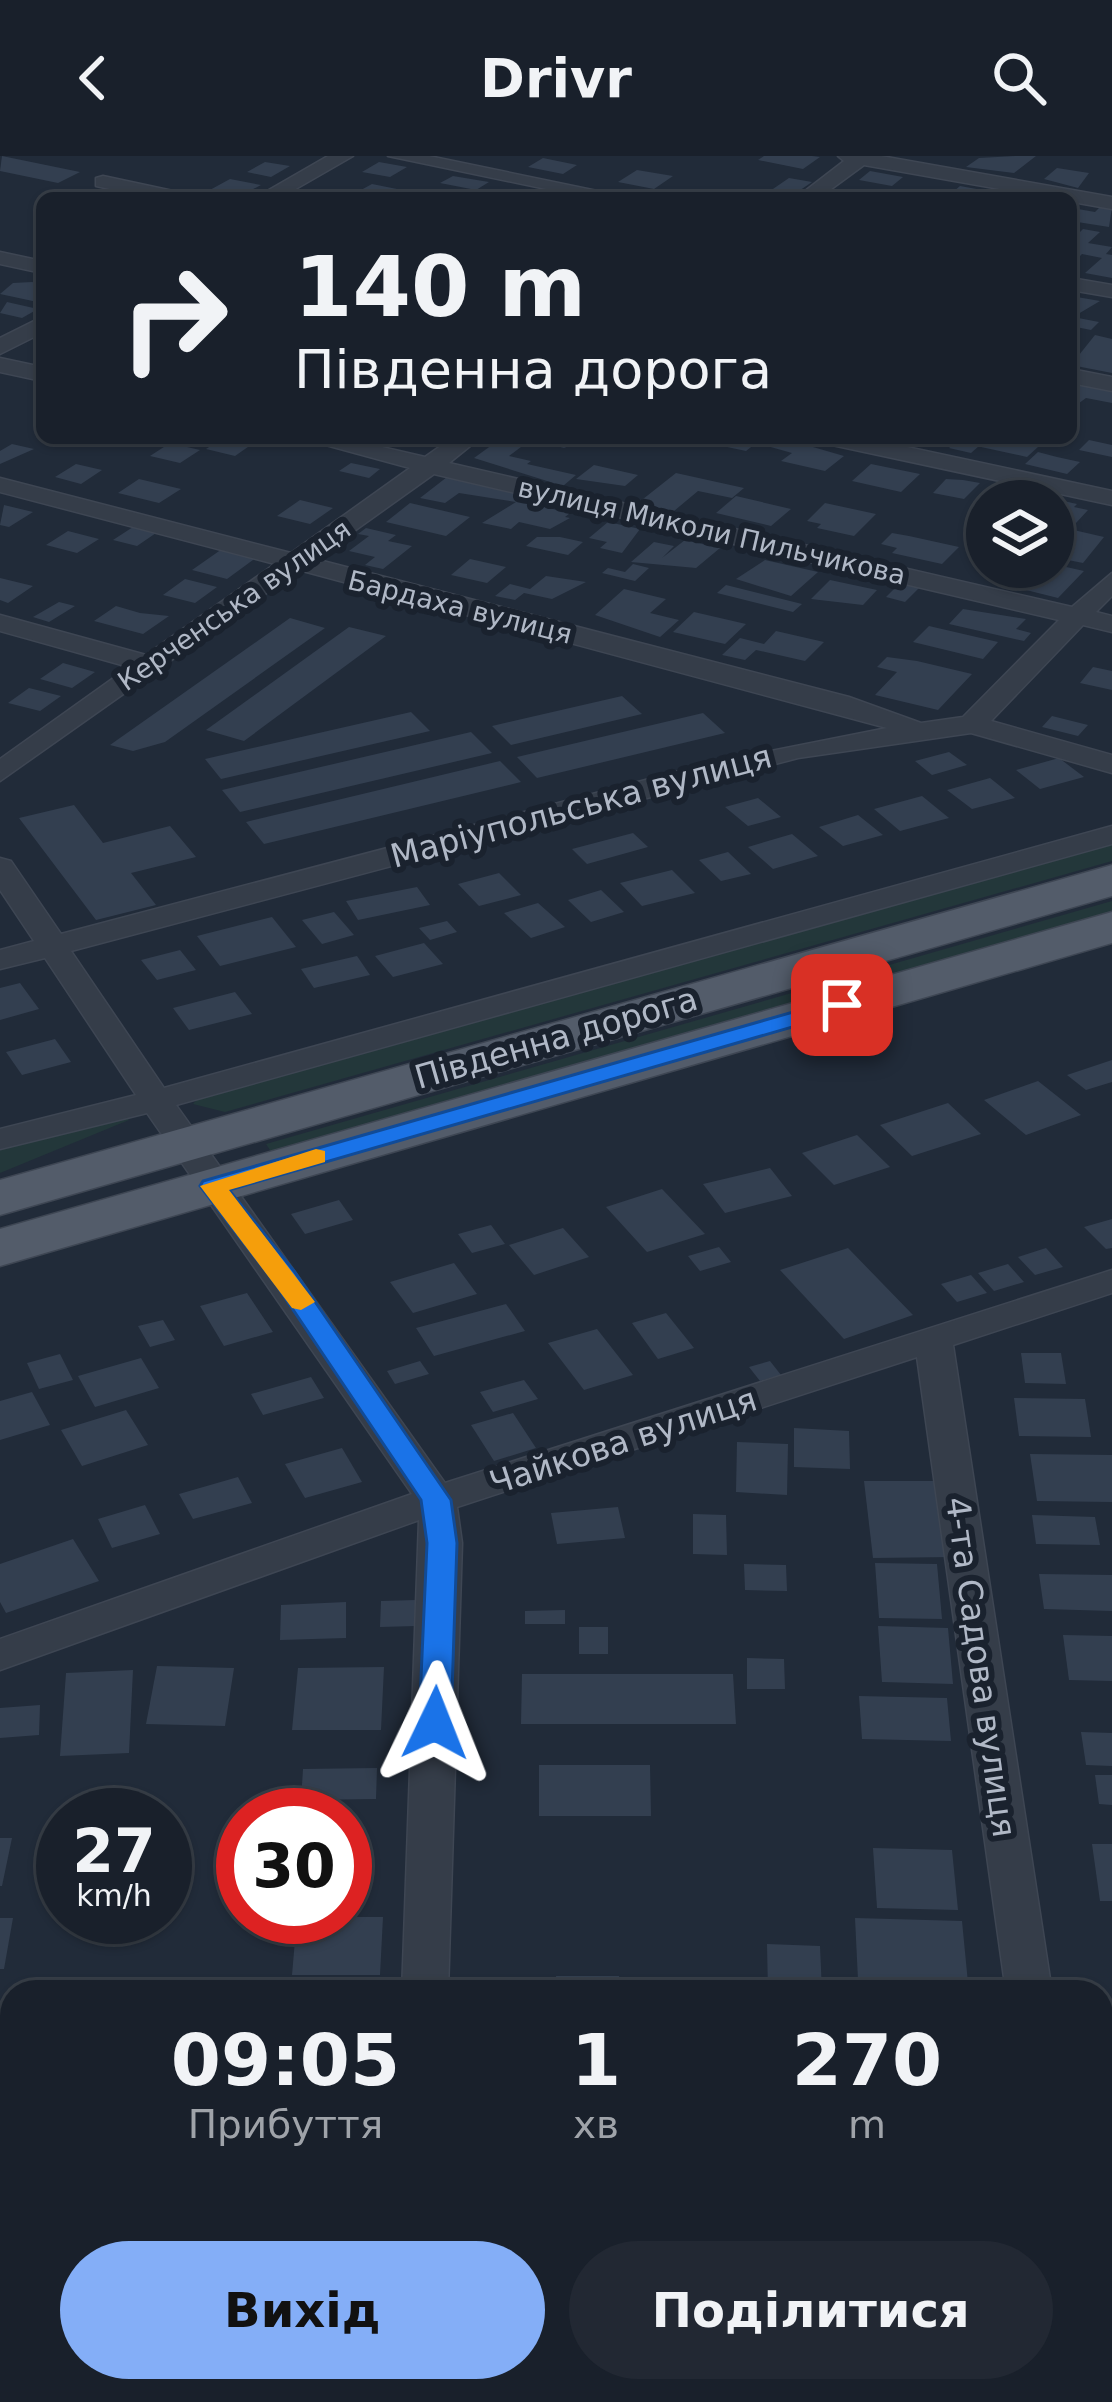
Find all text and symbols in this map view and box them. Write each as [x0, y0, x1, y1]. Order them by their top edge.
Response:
icon: back [60, 45, 126, 111]
icon: search [986, 45, 1052, 111]
text: Drivr [480, 47, 632, 110]
text: 140 m [294, 238, 586, 336]
icon: right [96, 240, 252, 396]
text: Південна дорога [294, 338, 772, 401]
street label: вулиця Миколи Пильчикова [515, 471, 909, 591]
map controls [966, 480, 1074, 588]
button: layers [966, 480, 1074, 588]
street label: Керченська вулиця [112, 513, 356, 697]
street label: Бардаха вулиця [345, 564, 575, 650]
street label: Маріупольська вулиця [386, 736, 776, 876]
pin [791, 954, 893, 1056]
icon: arrive [809, 972, 875, 1038]
street label: Південна дорога [410, 979, 702, 1097]
street label: Чайкова вулиця [485, 1379, 761, 1503]
street label: 4-та Садова вулиця [938, 1494, 1024, 1840]
position arrow [372, 1660, 498, 1786]
speed limit sign: 30 [216, 1788, 372, 1944]
text: 27 [72, 1816, 156, 1886]
text: km/h [76, 1878, 152, 1913]
text: 09:05 [171, 2018, 400, 2102]
text: 1 [571, 2018, 621, 2102]
text: 270 [792, 2018, 942, 2102]
text: Прибуття [188, 2102, 383, 2147]
text: хв [573, 2102, 619, 2147]
text: m [848, 2102, 886, 2147]
button: Вихід [60, 2241, 545, 2379]
button: Поділитися [569, 2241, 1053, 2379]

